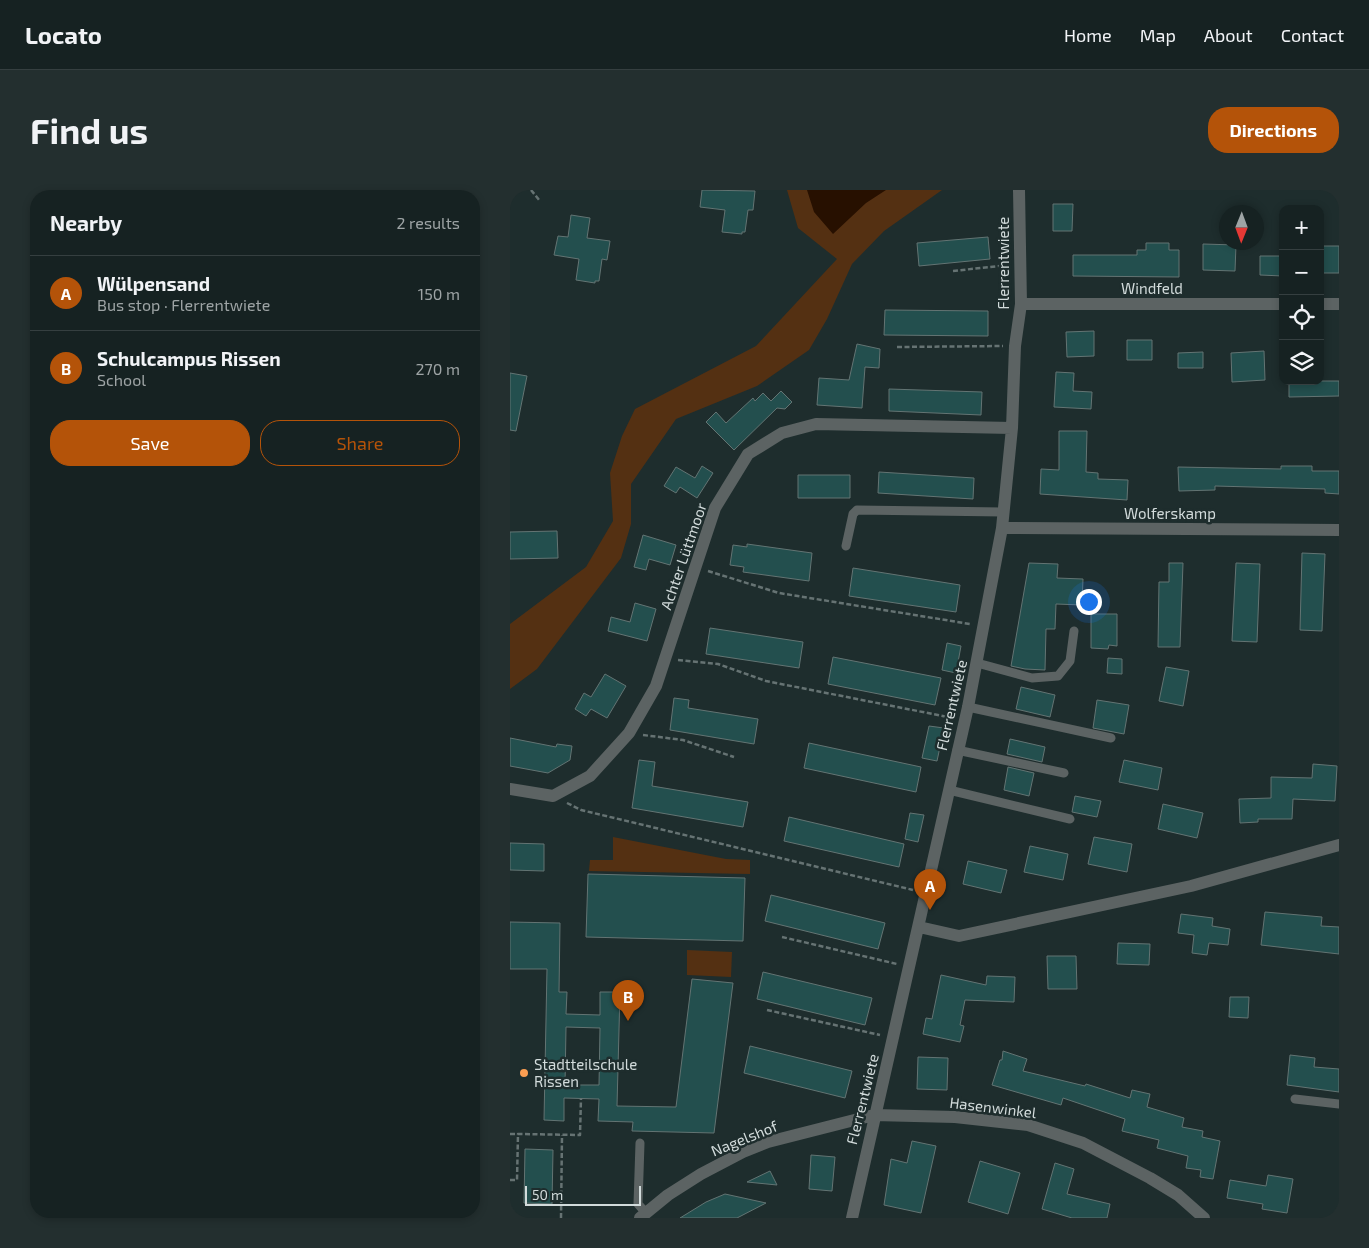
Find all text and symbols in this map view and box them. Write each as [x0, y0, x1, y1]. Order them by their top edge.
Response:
text: Locato [25, 20, 102, 49]
text: Home [1064, 24, 1112, 46]
text: Map [1140, 24, 1176, 46]
text: About [1204, 24, 1253, 46]
text: Contact [1281, 24, 1344, 46]
button: Directions [1208, 107, 1339, 153]
text: Find us [30, 109, 148, 151]
north arrow [1219, 205, 1264, 250]
map controls [1279, 205, 1324, 385]
button: + [1279, 205, 1324, 250]
text: Nearby [50, 210, 122, 235]
text: 2 results [397, 213, 460, 232]
street label: Flerrentwiete [994, 217, 1012, 309]
button: − [1279, 250, 1324, 295]
text: Wülpensand [97, 272, 210, 295]
street label: Windfeld [1121, 279, 1183, 297]
text: A [61, 284, 71, 303]
text: 150 m [418, 284, 460, 303]
text: Bus stop · Flerrentwiete [97, 295, 270, 314]
button: locate [1279, 295, 1324, 340]
button: layers [1279, 340, 1324, 385]
text: Schulcampus Rissen [97, 347, 281, 370]
text: B [61, 359, 71, 378]
text: 270 m [416, 359, 460, 378]
text: School [97, 370, 146, 389]
button: Save [50, 420, 250, 466]
button: Share [260, 420, 460, 466]
street label: Achter Lüttmoor [656, 500, 710, 612]
street label: Wolferskamp [1124, 504, 1216, 522]
your location [1076, 589, 1102, 615]
street label: Flerrentwiete [932, 658, 970, 752]
pin: A [914, 869, 946, 910]
pin: B [612, 980, 644, 1021]
street label: Flerrentwiete [842, 1052, 882, 1146]
place label: Stadtteilschule Rissen [534, 1055, 637, 1090]
marker: Stadtteilschule Rissen [518, 1067, 530, 1079]
street label: Hasenwinkel [949, 1093, 1038, 1121]
street label: Nagelshof [708, 1116, 780, 1159]
scale bar [525, 1183, 641, 1206]
text: 50 m [532, 1186, 563, 1203]

